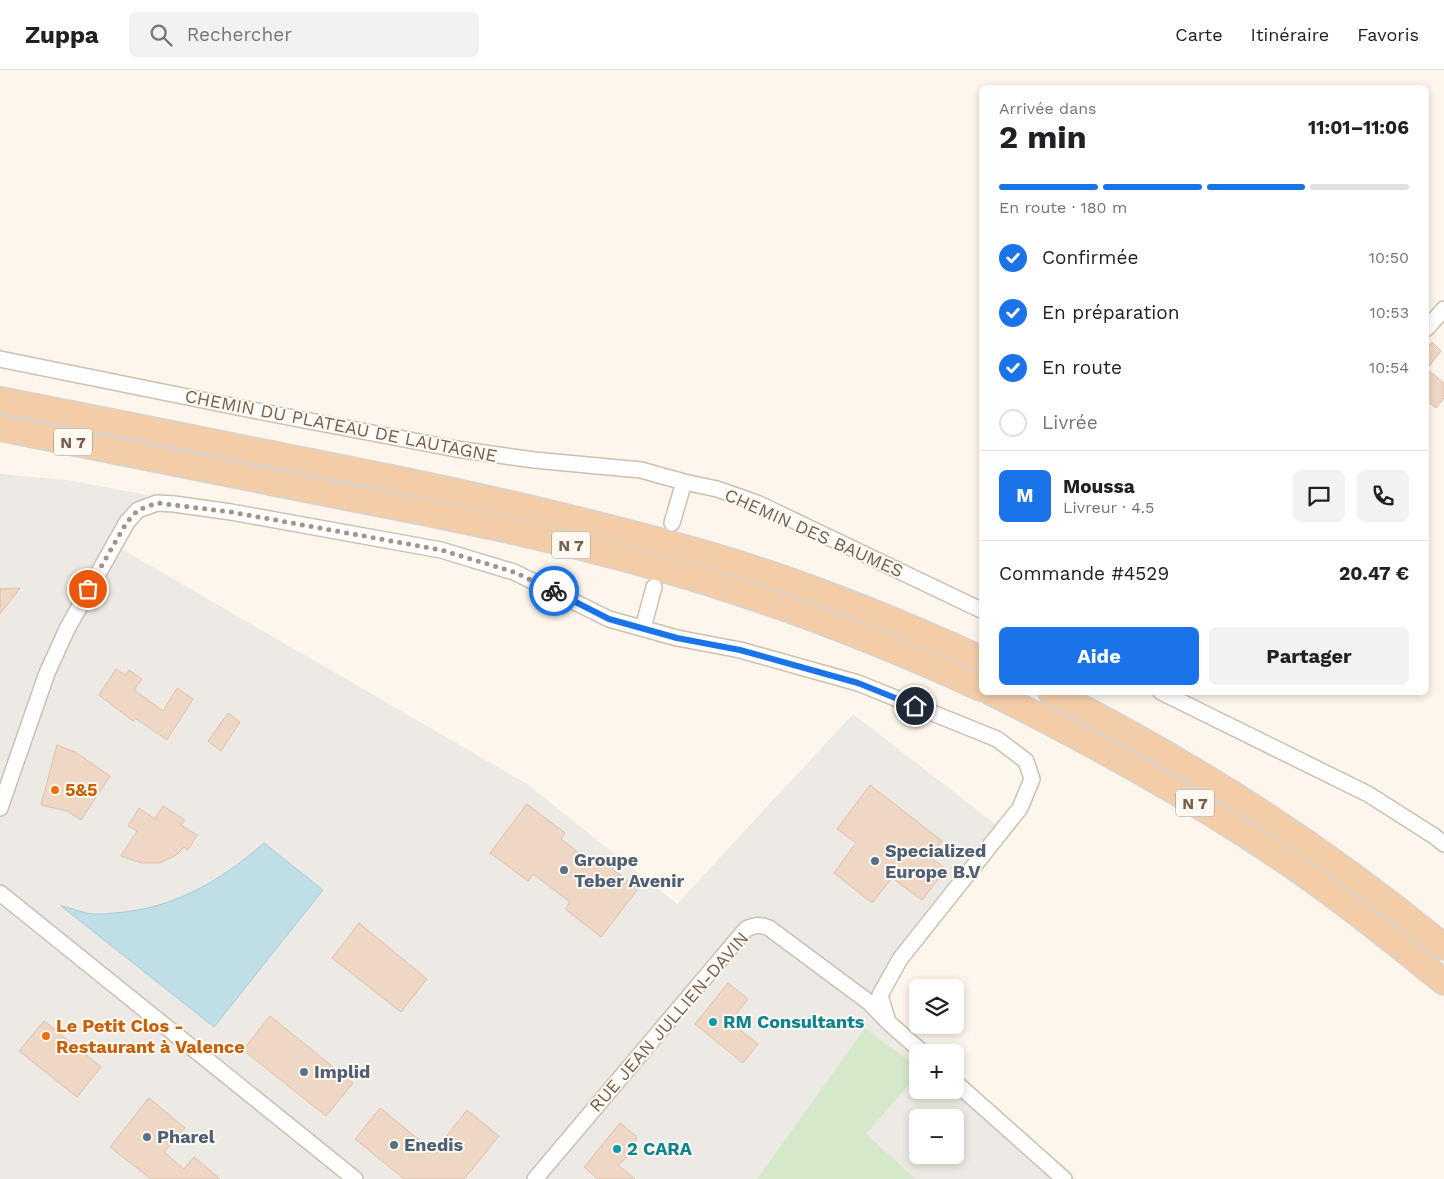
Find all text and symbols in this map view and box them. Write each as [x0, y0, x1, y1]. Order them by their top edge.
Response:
search box [129, 12, 479, 57]
text: Zuppa [25, 21, 99, 49]
icon: search [147, 21, 175, 49]
text: Rechercher [187, 23, 292, 46]
text: Carte [1175, 24, 1223, 45]
text: Itinéraire [1251, 24, 1329, 45]
text: Favoris [1357, 24, 1419, 45]
text: Arrivée dans [999, 99, 1097, 118]
text: 11:01–11:06 [1308, 116, 1409, 139]
text: 2 min [999, 118, 1087, 156]
text: En route · 180 m [999, 198, 1127, 217]
icon: check [999, 244, 1027, 272]
text: Confirmée [1042, 246, 1138, 269]
text: 10:50 [1369, 248, 1409, 267]
icon: check [999, 299, 1027, 327]
text: En préparation [1042, 301, 1179, 324]
text: 10:53 [1369, 303, 1409, 322]
icon: check [999, 354, 1027, 382]
text: En route [1042, 356, 1122, 379]
text: 10:54 [1369, 358, 1409, 377]
street label: CHEMIN DU PLATEAU DE LAUTAGNE [183, 385, 499, 466]
text: Livrée [1042, 411, 1098, 434]
road number: N 7 [54, 428, 92, 456]
button: chat [1293, 470, 1345, 522]
button: phone [1357, 470, 1409, 522]
text: Moussa [1063, 475, 1135, 498]
street label: CHEMIN DES BAUMES [722, 484, 907, 581]
text: M [1016, 484, 1034, 507]
text: Livreur · 4.5 [1063, 498, 1154, 517]
road number: N 7 [552, 532, 590, 558]
text: Commande #4529 [999, 562, 1169, 585]
text: 20.47 € [1339, 562, 1409, 585]
courier [529, 566, 579, 616]
pin [67, 568, 109, 610]
icon: bag [74, 575, 102, 603]
icon: bike [540, 577, 568, 605]
button: Aide [999, 627, 1199, 685]
button: Partager [1209, 627, 1409, 685]
pin [894, 685, 936, 727]
icon: home [901, 692, 929, 720]
place label: 5&5 [65, 779, 98, 800]
marker: 5&5 [49, 784, 61, 796]
road number: N 7 [1176, 790, 1214, 816]
place label: Specialized Europe B.V [885, 840, 986, 882]
place label: Groupe Teber Avenir [574, 849, 685, 891]
marker: Specialized Europe B.V [869, 855, 881, 867]
marker: Groupe Teber Avenir [558, 864, 570, 876]
street label: RUE JEAN JULLIEN-DAVIN [585, 927, 753, 1116]
map controls [909, 979, 964, 1164]
button: layers [909, 979, 964, 1034]
place label: RM Consultants [723, 1011, 865, 1032]
place label: Le Petit Clos - Restaurant à Valence [56, 1015, 245, 1057]
marker: RM Consultants [707, 1016, 719, 1028]
marker: Le Petit Clos - Restaurant à Valence [40, 1030, 52, 1042]
button: + [909, 1044, 964, 1099]
place label: Implid [314, 1061, 370, 1082]
marker: Implid [298, 1066, 310, 1078]
button: − [909, 1109, 964, 1164]
place label: Pharel [157, 1126, 215, 1147]
marker: Pharel [141, 1131, 153, 1143]
place label: Enedis [404, 1134, 463, 1155]
place label: 2 CARA [627, 1138, 693, 1159]
marker: Enedis [388, 1139, 400, 1151]
marker: 2 CARA [611, 1143, 623, 1155]

